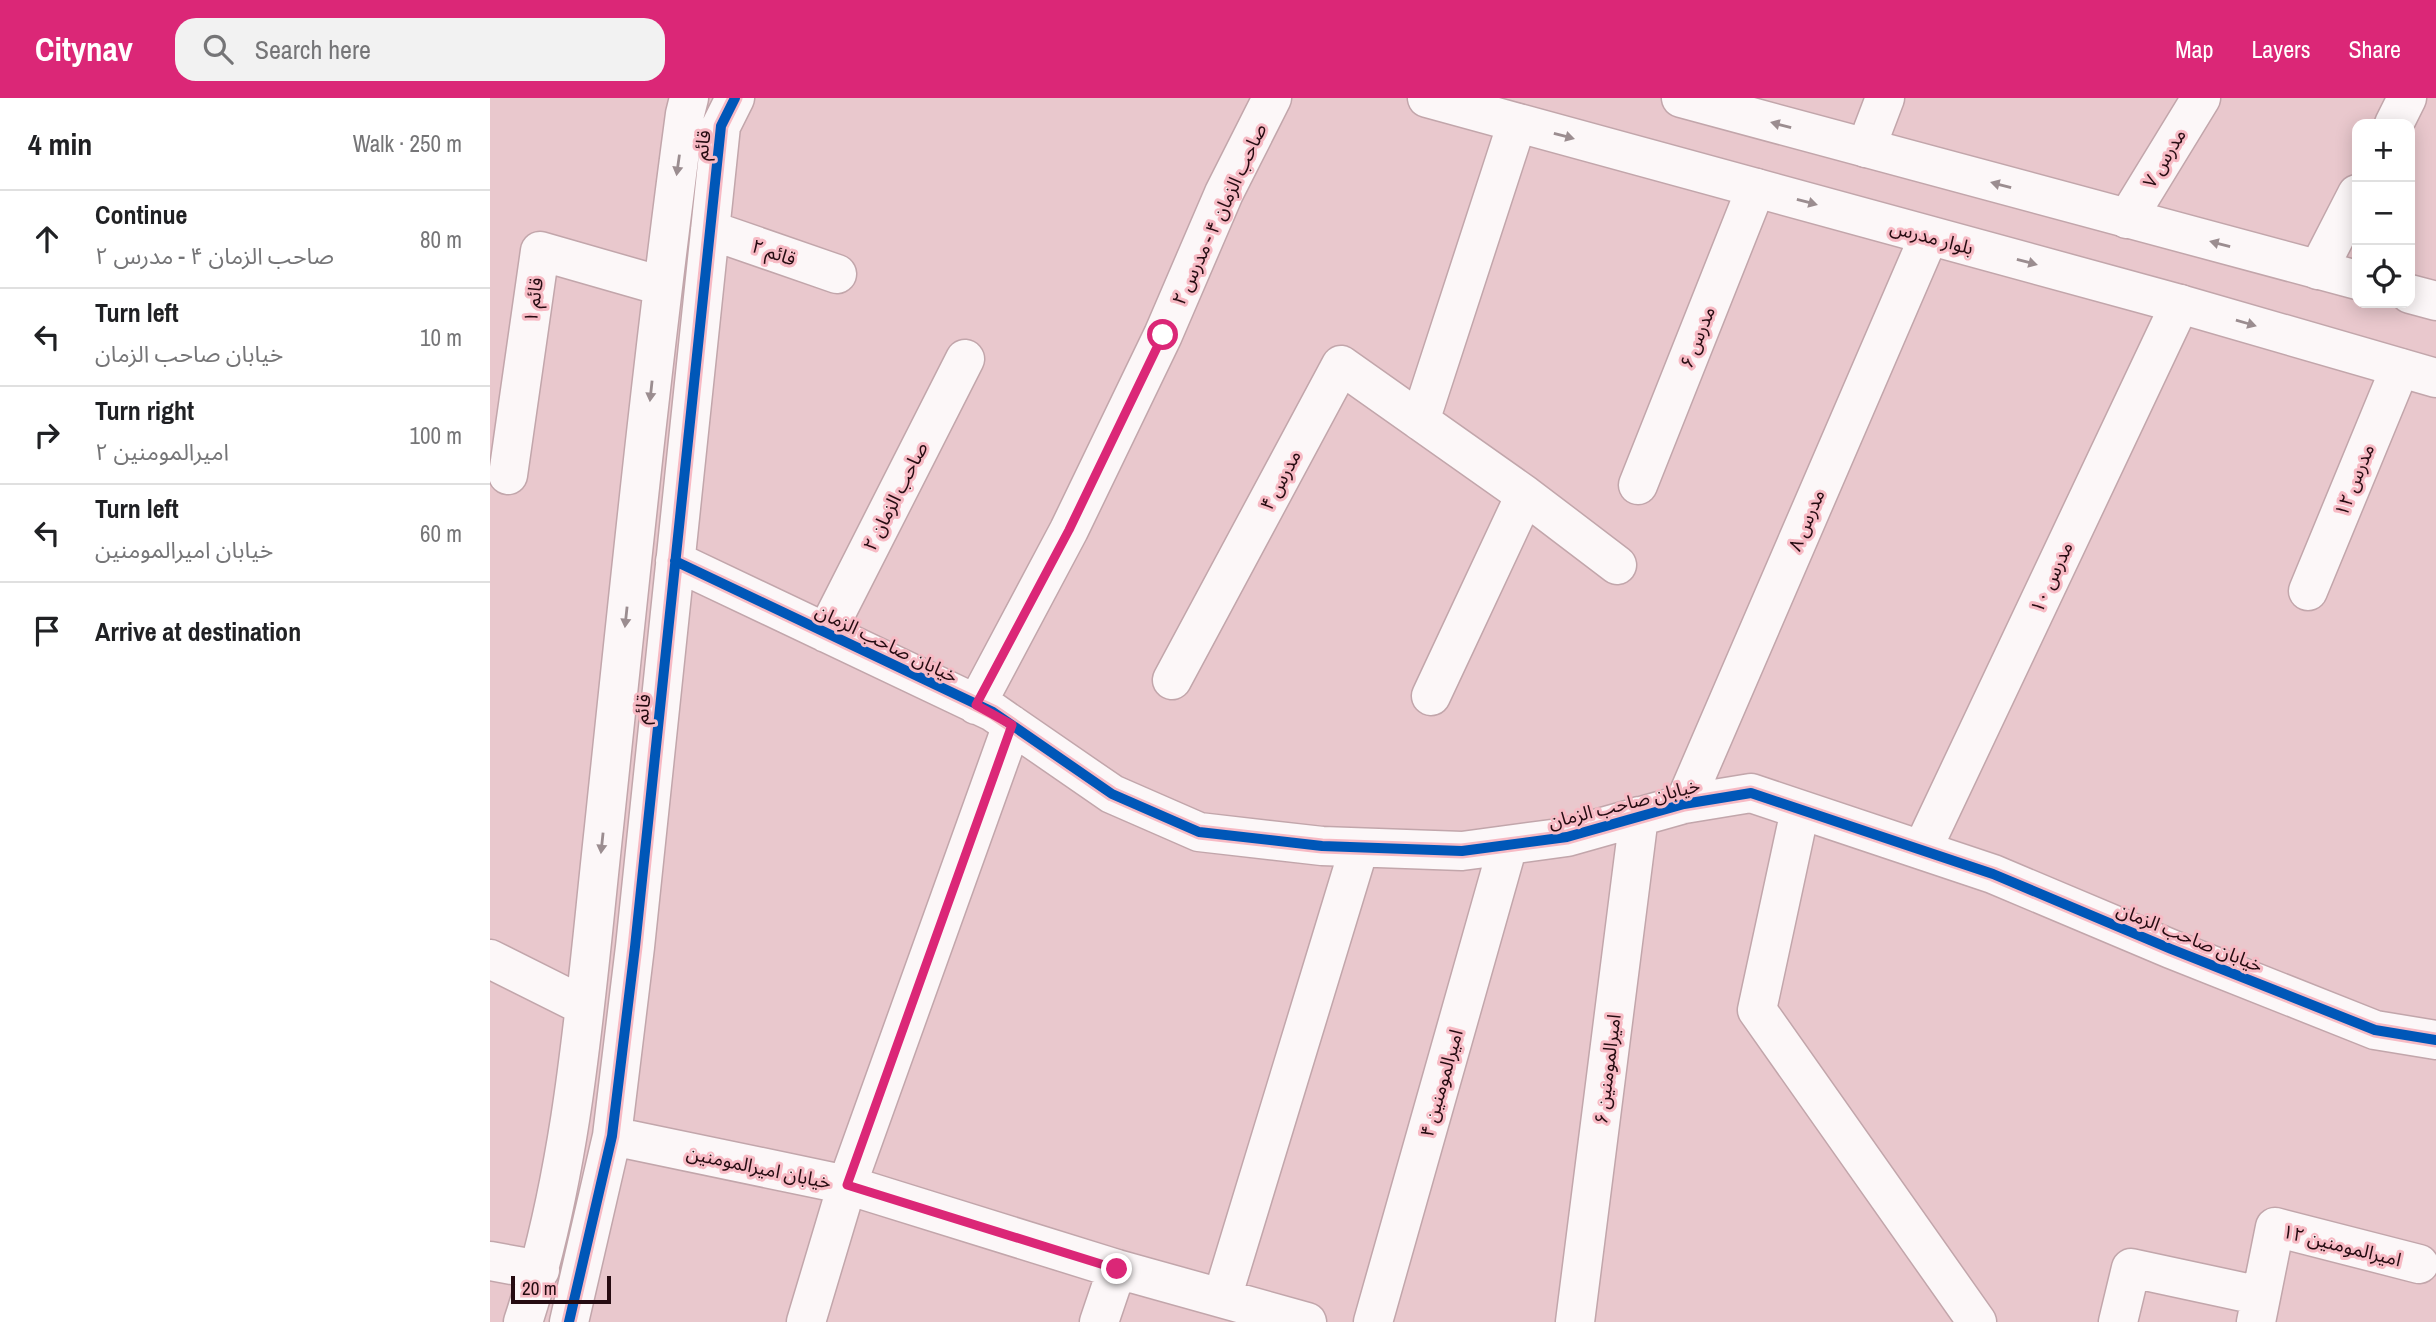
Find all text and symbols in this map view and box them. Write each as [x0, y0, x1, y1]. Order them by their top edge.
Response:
search box [175, 18, 665, 81]
text: Citynav [35, 27, 133, 71]
icon: search [199, 30, 237, 68]
text: Search here [255, 32, 371, 67]
text: Map [2175, 33, 2213, 65]
text: Layers [2251, 33, 2310, 65]
text: Share [2348, 33, 2401, 65]
street label: صاحب الزمان ۴ - مدرس ۲ [1165, 119, 1273, 309]
one-way arrow [1770, 119, 1792, 130]
map controls [2352, 119, 2415, 308]
button: + [2352, 119, 2415, 182]
text: 4 min [28, 124, 92, 164]
street label: مدرس ۷ [2136, 124, 2192, 192]
text: Walk · 250 m [353, 128, 462, 159]
street label: قائم [687, 129, 719, 162]
one-way arrow [1554, 131, 1575, 141]
one-way arrow [672, 154, 683, 176]
one-way arrow [1989, 179, 2011, 190]
button: − [2352, 182, 2415, 245]
text: Continue [95, 197, 187, 232]
one-way arrow [1797, 198, 1818, 208]
street label: بلوار مدرس [1888, 213, 1976, 261]
icon: ahead [28, 220, 66, 258]
text: 80 m [420, 224, 462, 255]
street label: قائم ۲ [748, 232, 800, 274]
one-way arrow [2209, 238, 2231, 249]
text: صاحب الزمان ۴ - مدرس ۲ [95, 240, 334, 271]
button: locate [2352, 245, 2415, 308]
one-way arrow [2016, 258, 2037, 268]
street label: قائم ۱ [517, 276, 551, 324]
text: Turn left [95, 295, 179, 330]
street label: مدرس ۶ [1673, 302, 1721, 372]
icon: left [28, 318, 66, 356]
route start [1147, 319, 1178, 350]
one-way arrow [2235, 319, 2256, 329]
text: 10 m [420, 322, 462, 353]
text: خیابان صاحب الزمان [95, 338, 283, 369]
one-way arrow [645, 380, 656, 402]
text: Turn right [95, 393, 194, 428]
icon: right [28, 416, 66, 454]
text: 100 m [410, 420, 462, 451]
text: امیرالمومنین ۲ [95, 436, 229, 467]
street label: صاحب الزمان ۲ [856, 437, 934, 555]
street label: مدرس ۱۲ [2328, 440, 2380, 520]
street label: مدرس ۴ [1253, 445, 1307, 515]
street label: مدرس ۸ [1781, 485, 1831, 555]
text: Turn left [95, 491, 179, 526]
icon: left [28, 514, 66, 552]
text: 60 m [420, 518, 462, 549]
text: خیابان امیرالمومنین [95, 534, 273, 565]
street label: مدرس ۱۰ [2023, 537, 2079, 617]
street label: خیابان صاحب الزمان [811, 597, 963, 689]
one-way arrow [621, 606, 632, 628]
icon: arrive [28, 612, 66, 650]
text: Arrive at destination [95, 614, 301, 649]
street label: قائم [628, 693, 658, 725]
street label: خیابان صاحب الزمان [1545, 772, 1703, 834]
one-way arrow [596, 833, 607, 855]
street label: خیابان صاحب الزمان [2113, 896, 2267, 978]
street label: امیرالمومنین ۶ [1587, 1012, 1627, 1126]
street label: امیرالمومنین ۴ [1413, 1026, 1469, 1140]
street label: خیابان امیرالمومنین [684, 1139, 834, 1195]
street label: امیرالمومنین ۱۲ [2280, 1218, 2404, 1272]
route end [1101, 1253, 1132, 1284]
scale bar [511, 1273, 611, 1305]
text: 20 m [522, 1275, 557, 1301]

